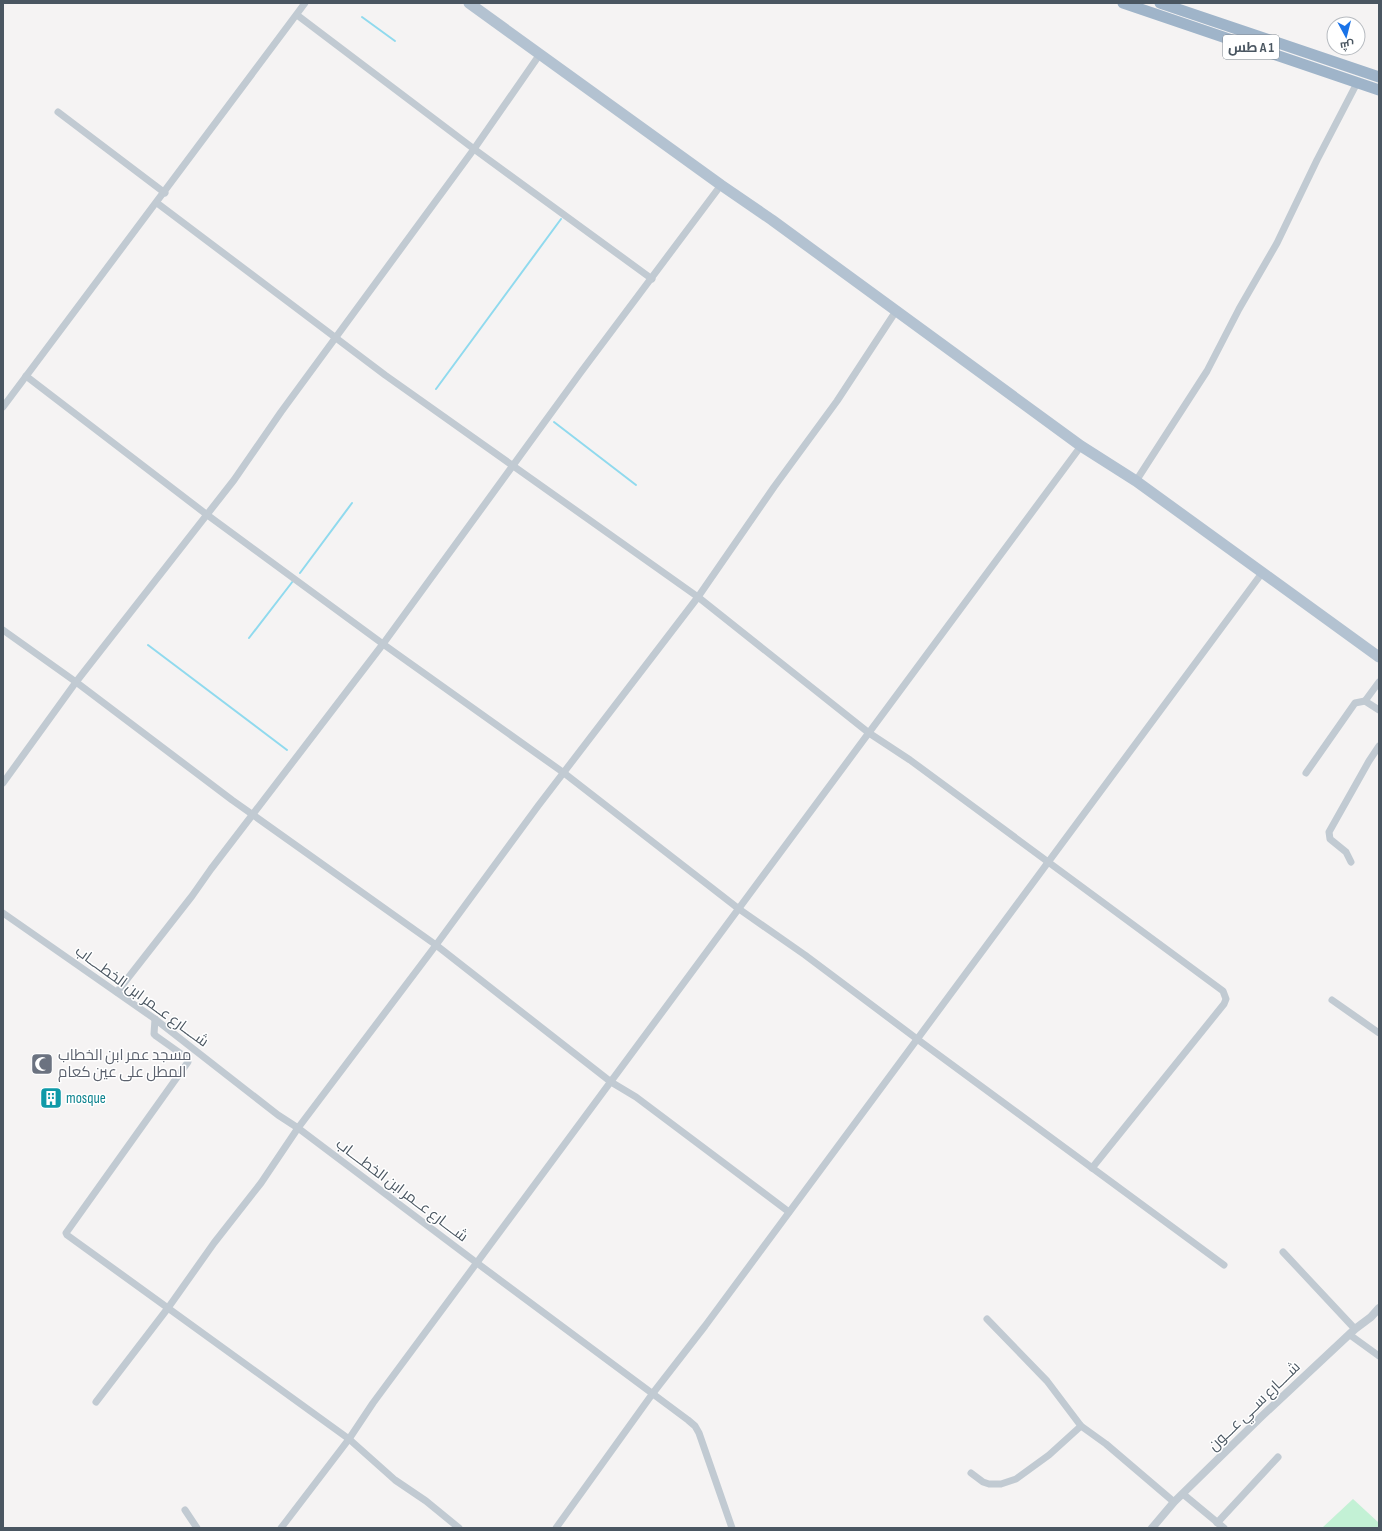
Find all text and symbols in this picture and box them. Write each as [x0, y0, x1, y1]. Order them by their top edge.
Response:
north arrow [1326, 16, 1366, 56]
road number: طس A 1 [1223, 35, 1279, 59]
text: ش [1339, 38, 1355, 53]
street label: شــــارع عــمر ابن الخطــــاب [71, 942, 212, 1052]
place label: مسجد عمر ابن الخطاب المطل على عين كعام [58, 1046, 192, 1082]
mosque icon: مسجد عمر ابن الخطاب المطل على عين كعام [29, 1051, 55, 1077]
building icon: mosque [38, 1085, 64, 1111]
place label: mosque [66, 1089, 106, 1108]
street label: شــــارع عــمر ابن الخطــــاب [331, 1135, 471, 1247]
street label: شــــارع ســي عـــون [1204, 1358, 1306, 1457]

